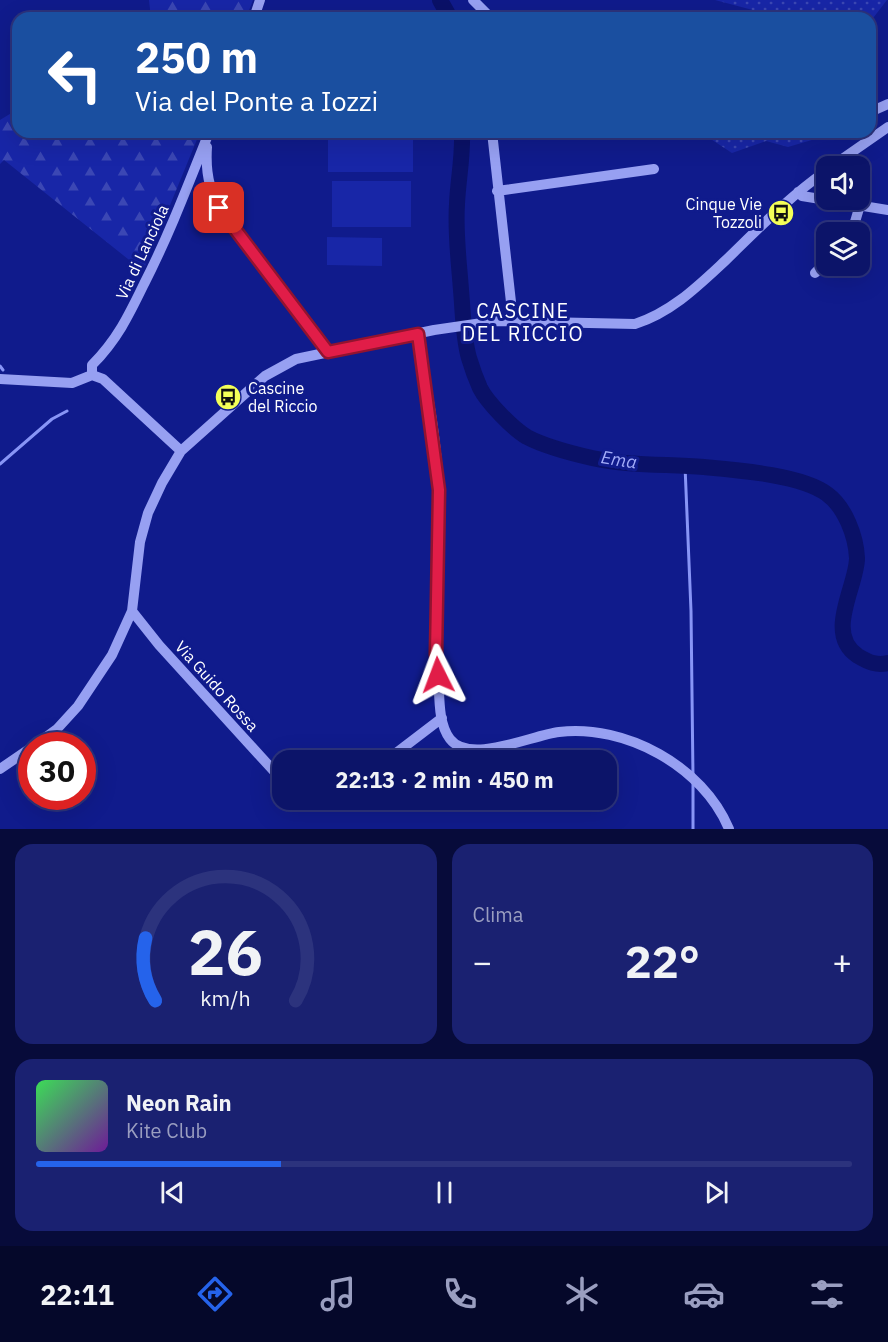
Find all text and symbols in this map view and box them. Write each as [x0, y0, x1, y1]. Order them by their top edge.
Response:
text: 250 m [135, 30, 258, 85]
icon: left [36, 36, 114, 114]
text: Via del Ponte a Iozzi [135, 83, 378, 118]
map controls [816, 156, 870, 276]
button: sound [816, 156, 870, 210]
pin [193, 182, 244, 233]
icon: arrive [202, 191, 235, 224]
place label: Cinque Vie Tozzoli [686, 194, 762, 232]
bus stop icon: Cinque Vie Tozzoli [766, 198, 796, 228]
street label: Via di Lanciola [111, 201, 173, 303]
button: layers [816, 222, 870, 276]
district label: CASCINE DEL RICCIO [462, 297, 584, 347]
place label: Cascine del Riccio [248, 378, 317, 416]
bus stop icon: Cascine del Riccio [213, 382, 243, 412]
water label: Ema [600, 445, 639, 474]
street label: Via Guido Rossa [171, 636, 263, 736]
position arrow [406, 643, 470, 707]
speed limit sign: 30 [18, 732, 96, 810]
text: 22:13 · 2 min · 450 m [335, 765, 554, 794]
text: Clima [473, 901, 524, 928]
text: 26 [188, 911, 263, 992]
text: 22° [625, 932, 700, 990]
text: − [473, 940, 492, 983]
text: + [832, 940, 852, 983]
text: km/h [201, 984, 251, 1012]
text: Neon Rain [126, 1088, 232, 1117]
text: Kite Club [126, 1117, 207, 1144]
icon: previous [156, 1176, 189, 1209]
icon: pause [428, 1176, 461, 1209]
icon: next [700, 1176, 733, 1209]
icon: directions [194, 1273, 236, 1315]
icon: music [317, 1273, 359, 1315]
icon: phone [439, 1273, 481, 1315]
icon: climate [561, 1273, 603, 1315]
icon: car [683, 1273, 725, 1315]
icon: filters [806, 1273, 848, 1315]
text: 22:11 [40, 1277, 114, 1312]

